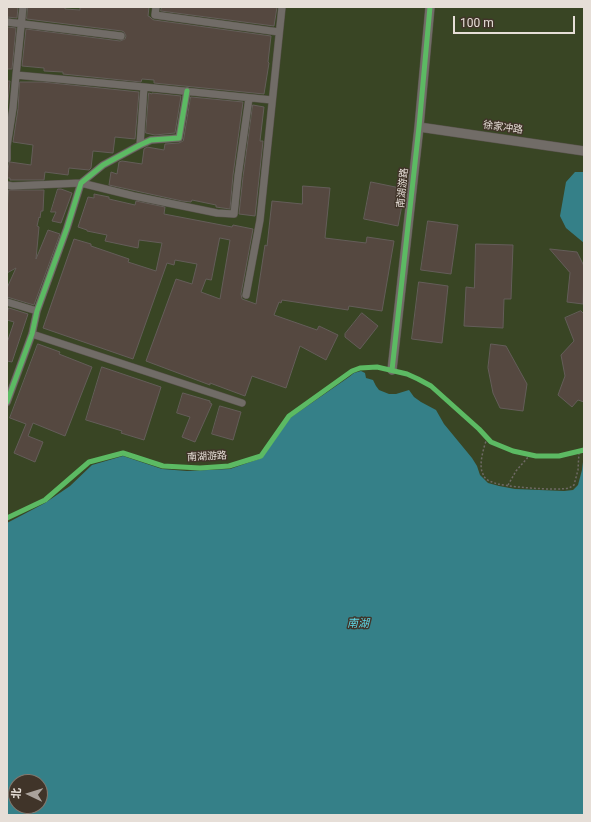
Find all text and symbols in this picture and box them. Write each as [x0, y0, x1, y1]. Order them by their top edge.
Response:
scale bar [455, 8, 577, 34]
text: 100 m [460, 16, 494, 30]
street label: 徐家冲路 [482, 119, 524, 137]
street label: 南湖游路 [395, 167, 411, 209]
street label: 南湖游路 [187, 450, 227, 464]
water label: 南湖 [347, 617, 369, 631]
north arrow [8, 774, 48, 814]
text: 北 [10, 787, 23, 799]

